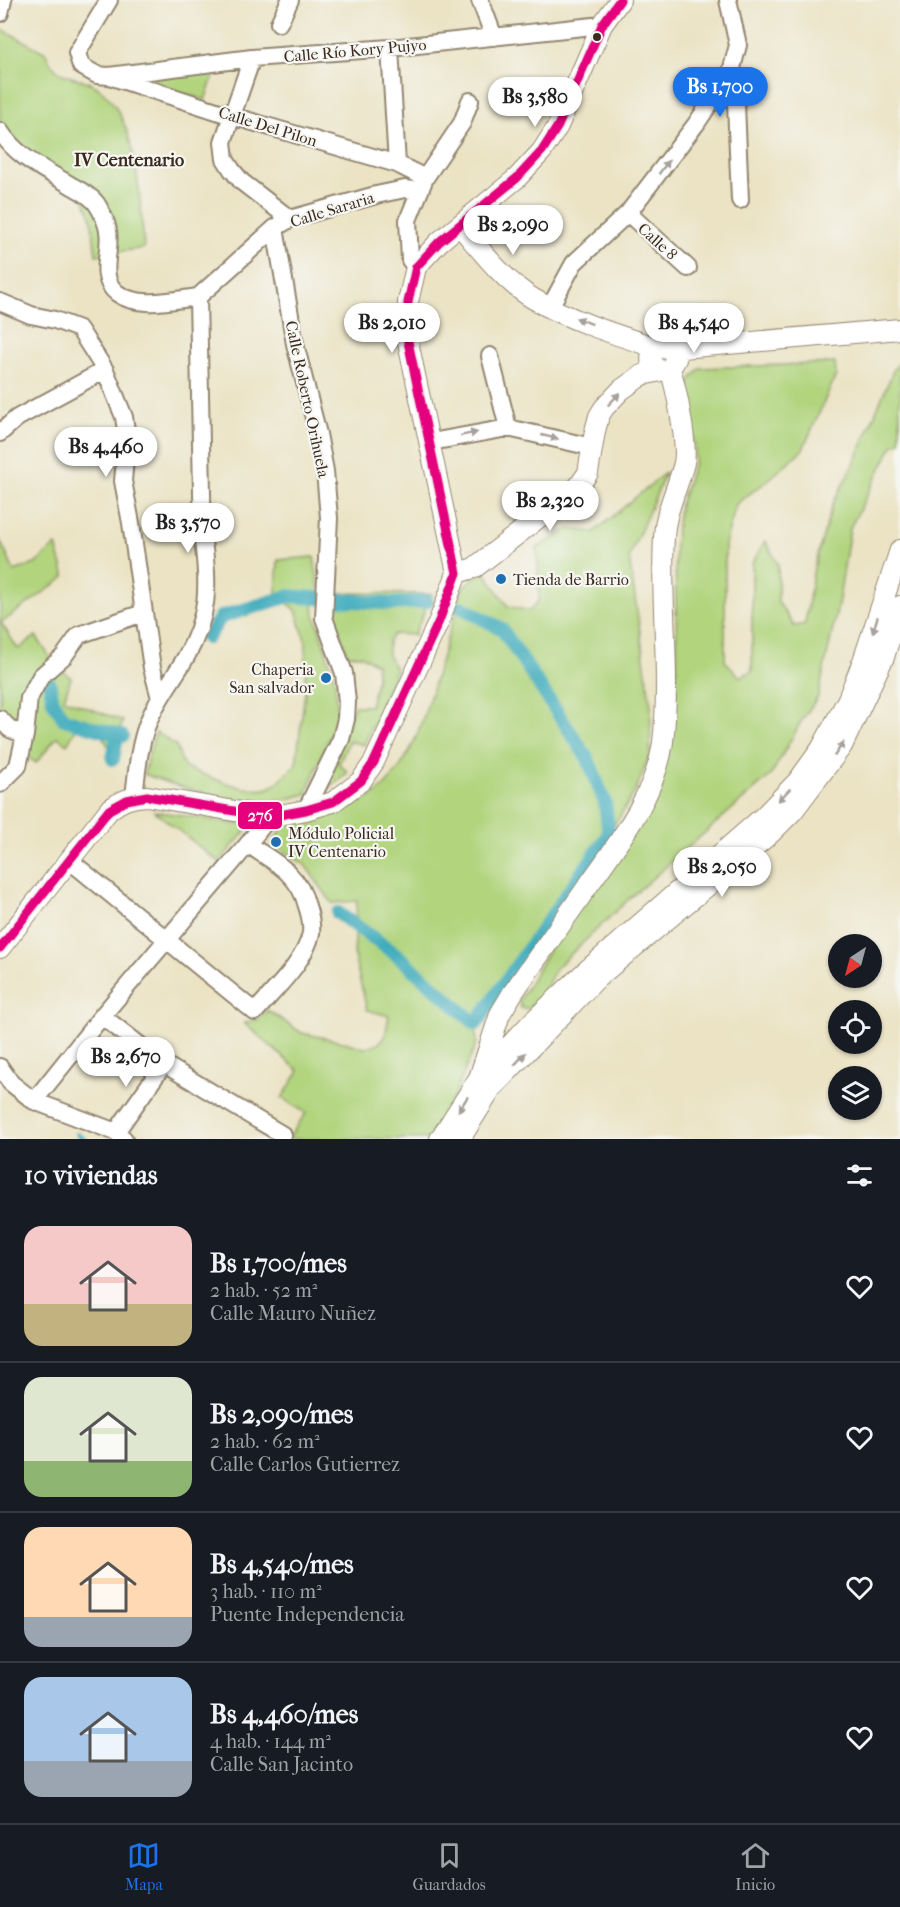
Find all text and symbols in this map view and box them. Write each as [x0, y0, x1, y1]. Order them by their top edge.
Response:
unlabelled marker [591, 31, 603, 43]
street label: Calle Río Kory Pujyo [283, 35, 427, 66]
pin: Bs 1,700 [658, 67, 782, 118]
text: Bs 1,700 [687, 75, 753, 98]
pin: Bs 3,580 [473, 77, 597, 128]
text: Bs 3,580 [502, 85, 568, 108]
street label: Calle Del Pilon [216, 102, 320, 151]
district label: IV Centenario [74, 150, 184, 171]
one-way arrow [657, 159, 669, 174]
street label: Calle Sararia [288, 187, 377, 231]
pin: Bs 2,090 [451, 205, 575, 256]
text: Bs 2,090 [477, 213, 549, 236]
street label: Calle 8 [634, 219, 681, 264]
pin: Bs 2,010 [330, 303, 454, 354]
pin: Bs 4,540 [632, 303, 756, 354]
text: Bs 2,010 [358, 311, 426, 334]
text: Bs 4,540 [658, 311, 730, 334]
one-way arrow [575, 316, 593, 325]
street label: Calle Roberto Orihuela [282, 319, 334, 480]
one-way arrow [606, 392, 620, 406]
pin: Bs 4,460 [44, 427, 168, 478]
one-way arrow [460, 429, 479, 438]
one-way arrow [540, 433, 559, 443]
text: Bs 4,460 [68, 435, 144, 458]
pin: Bs 2,320 [488, 481, 612, 532]
text: Bs 2,320 [516, 489, 584, 512]
pin: Bs 3,570 [126, 503, 250, 554]
text: Bs 3,570 [155, 511, 221, 534]
place label: Tienda de Barrio [513, 570, 629, 589]
marker: Tienda de Barrio [494, 572, 508, 586]
one-way arrow [870, 616, 879, 634]
place label: Chaperia San salvador [229, 660, 315, 697]
marker: Chaperia San salvador [319, 671, 333, 685]
one-way arrow [833, 741, 844, 757]
one-way arrow [777, 788, 791, 803]
line badge: 276 [237, 801, 283, 830]
text: 276 [248, 806, 273, 825]
place label: Módulo Policial IV Centenario [288, 824, 395, 861]
marker: Módulo Policial IV Centenario [269, 835, 283, 849]
pin: Bs 2,050 [660, 847, 784, 898]
text: Bs 2,050 [687, 855, 757, 878]
north arrow [828, 934, 882, 988]
map controls [828, 934, 882, 1120]
button: locate [828, 1000, 882, 1054]
pin: Bs 2,670 [64, 1037, 188, 1088]
text: Bs 2,670 [91, 1045, 161, 1068]
one-way arrow [512, 1052, 526, 1066]
button: layers [828, 1066, 882, 1120]
one-way arrow [457, 1096, 468, 1112]
icon: filters [843, 1159, 876, 1192]
text: 10 viviendas [24, 1160, 158, 1191]
text: Bs 1,700/mes [210, 1248, 347, 1279]
icon: home [72, 1250, 144, 1322]
icon: heart [843, 1270, 876, 1303]
text: 2 hab. · 52 m² [210, 1279, 317, 1302]
text: Calle Mauro Nuñez [210, 1302, 376, 1325]
text: Bs 2,090/mes [210, 1399, 353, 1430]
icon: home [72, 1401, 144, 1473]
icon: heart [843, 1421, 876, 1454]
text: 2 hab. · 62 m² [210, 1430, 320, 1453]
text: Calle Carlos Gutierrez [210, 1453, 400, 1476]
text: Bs 4,540/mes [210, 1549, 354, 1580]
icon: home [72, 1551, 144, 1623]
icon: heart [843, 1571, 876, 1604]
text: 3 hab. · 110 m² [210, 1580, 322, 1603]
text: Puente Independencia [210, 1603, 405, 1626]
text: Bs 4,460/mes [210, 1699, 358, 1730]
icon: home [72, 1701, 144, 1773]
icon: heart [843, 1721, 876, 1754]
text: 4 hab. · 144 m² [210, 1730, 331, 1753]
text: Calle San Jacinto [210, 1753, 353, 1776]
tab: Mapa [125, 1839, 163, 1894]
tab: Guardados [412, 1839, 486, 1894]
tab: Inicio [735, 1839, 775, 1894]

